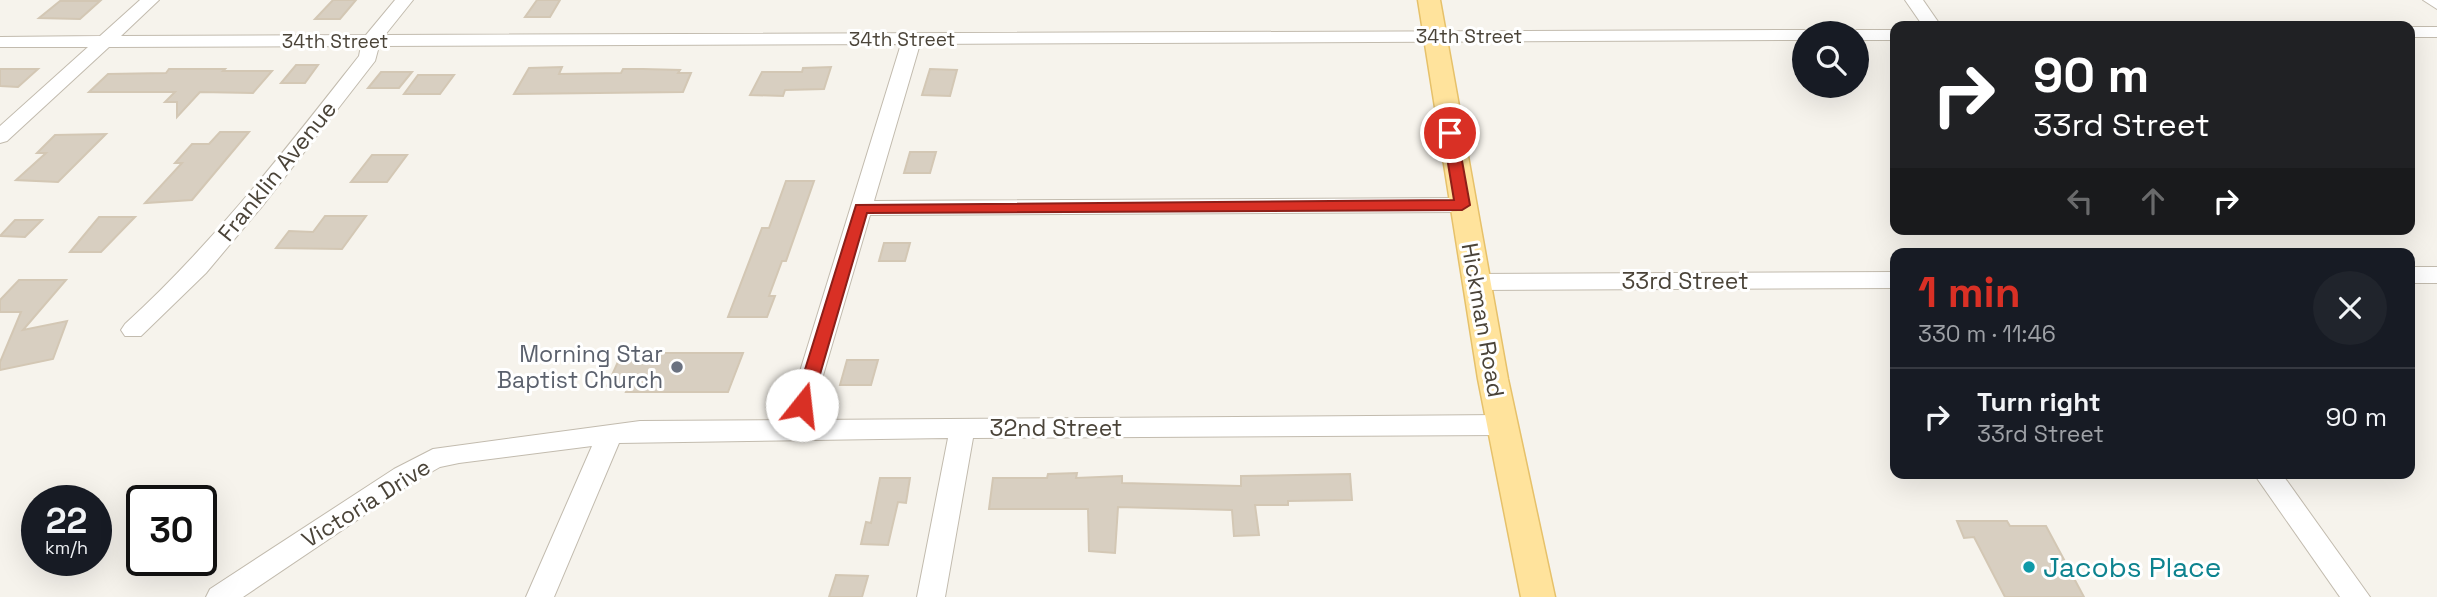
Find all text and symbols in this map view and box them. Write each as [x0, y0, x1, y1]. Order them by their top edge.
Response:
map controls [1792, 21, 1869, 98]
button: search [1792, 21, 1869, 98]
street label: 34th Street [1416, 24, 1522, 49]
street label: 34th Street [849, 27, 955, 52]
street label: 34th Street [282, 29, 388, 54]
text: 90 m [2033, 44, 2149, 106]
icon: right [1918, 49, 2009, 140]
street label: Franklin Avenue [211, 94, 343, 248]
pin [1420, 103, 1480, 163]
text: 33rd Street [2033, 105, 2210, 145]
icon: arrive [1431, 114, 1469, 152]
icon: left [2061, 182, 2099, 220]
icon: ahead [2134, 182, 2172, 220]
icon: right [2207, 182, 2245, 220]
street label: Hickman Road [1455, 240, 1511, 400]
street label: 33rd Street [1621, 266, 1749, 296]
text: 1 min [1918, 266, 2021, 319]
button: close [2313, 271, 2387, 345]
text: 330 m · 11:46 [1918, 319, 2056, 349]
place label: Morning Star Baptist Church [497, 339, 663, 395]
marker: Morning Star Baptist Church [669, 359, 685, 375]
position arrow [765, 368, 839, 442]
text: Turn right [1977, 385, 2101, 419]
icon: right [1918, 398, 1956, 436]
text: 90 m [2325, 400, 2387, 434]
street label: 32nd Street [990, 413, 1122, 443]
text: 33rd Street [1977, 419, 2104, 449]
street label: Victoria Drive [296, 452, 436, 554]
speed limit sign: 30 [126, 485, 217, 576]
text: 22 [46, 499, 87, 543]
text: km/h [45, 536, 88, 559]
place label: Jacobs Place [2043, 549, 2221, 585]
marker: Jacobs Place [2021, 559, 2037, 575]

